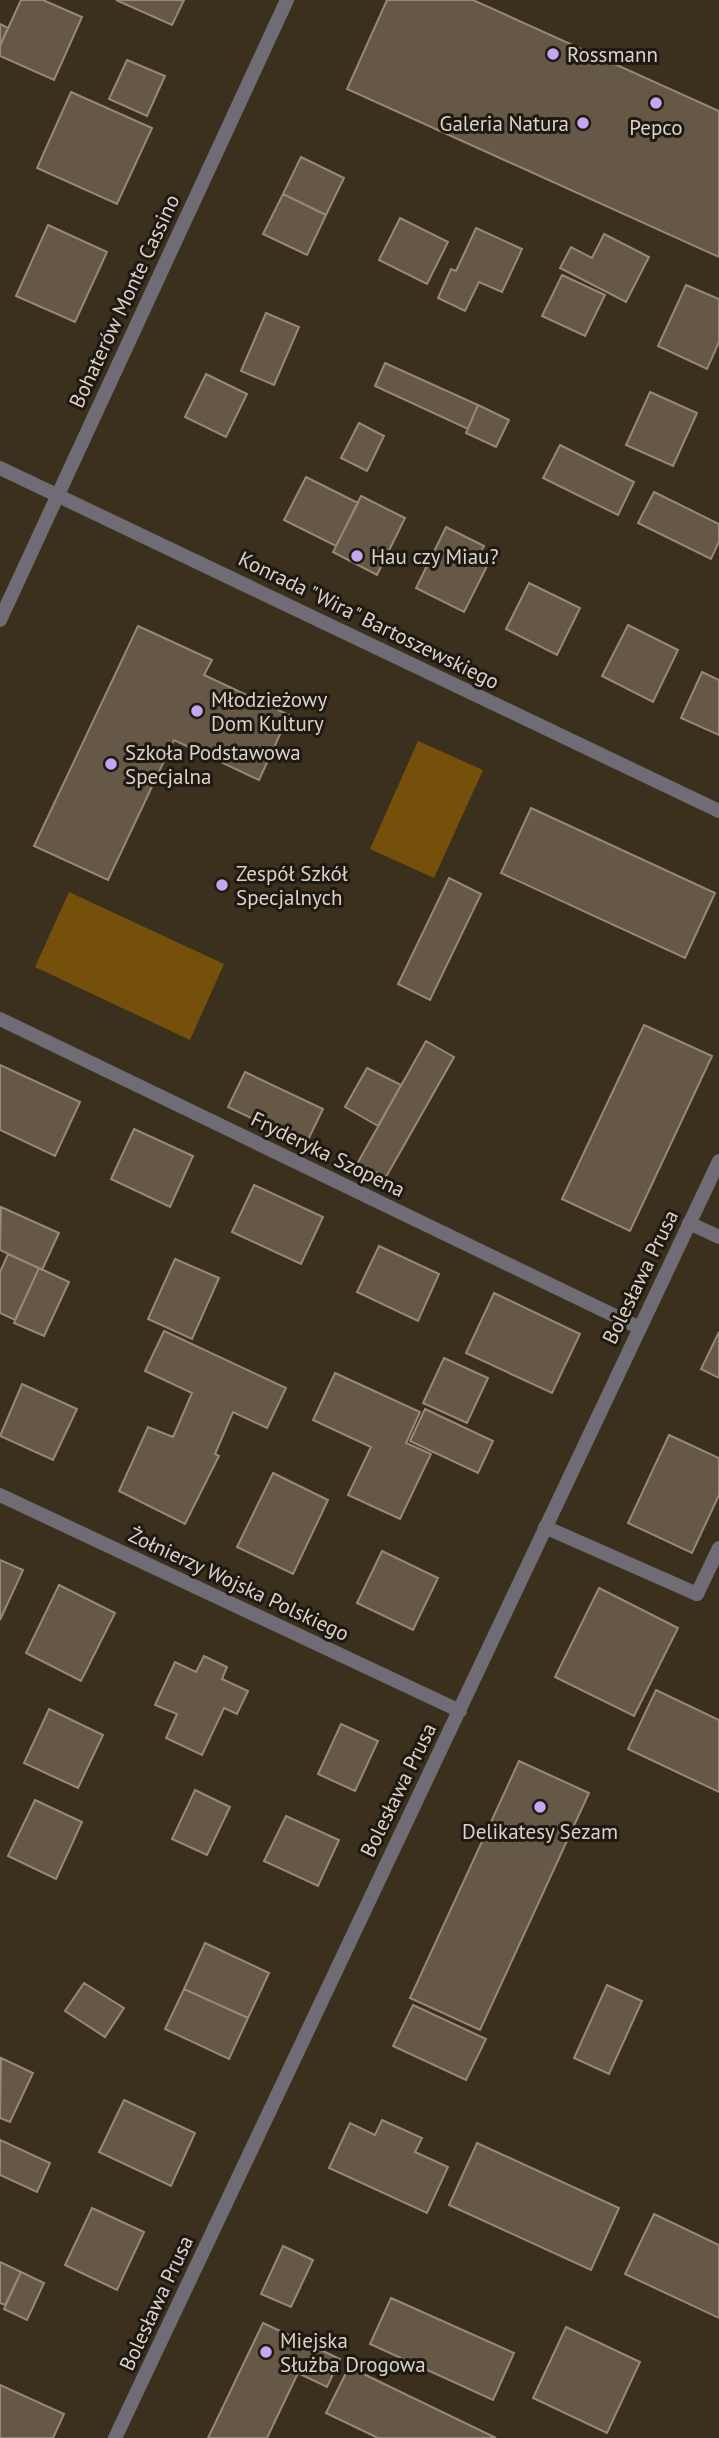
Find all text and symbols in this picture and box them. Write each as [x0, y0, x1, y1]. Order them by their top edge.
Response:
place label: Rossmann [567, 41, 658, 68]
marker: Rossmann [545, 46, 561, 62]
marker: Pepco [648, 95, 664, 111]
place label: Galeria Natura [440, 110, 569, 137]
place label: Pepco [629, 114, 683, 141]
marker: Galeria Natura [575, 115, 591, 131]
street label: Bohaterów Monte Cassino [63, 190, 185, 412]
place label: Hau czy Miau? [371, 543, 499, 570]
street label: Konrada "Wira" Bartoszewskiego [234, 545, 504, 695]
marker: Hau czy Miau? [349, 548, 365, 564]
place label: Młodzieżowy Dom Kultury [211, 686, 327, 737]
marker: Młodzieżowy Dom Kultury [189, 703, 205, 719]
place label: Szkoła Podstawowa Specjalna [125, 739, 301, 790]
marker: Szkoła Podstawowa Specjalna [103, 756, 119, 772]
place label: Zespół Szkół Specjalnych [236, 860, 348, 911]
marker: Zespół Szkół Specjalnych [214, 877, 230, 893]
street label: Fryderyka Szopena [247, 1105, 409, 1203]
street label: Bolesława Prusa [596, 1206, 684, 1348]
street label: Żołnierzy Wojska Polskiego [124, 1521, 354, 1647]
street label: Bolesława Prusa [354, 1719, 442, 1861]
marker: Delikatesy Sezam [532, 1799, 548, 1815]
place label: Delikatesy Sezam [462, 1818, 618, 1845]
street label: Bolesława Prusa [113, 2231, 199, 2375]
place label: Miejska Służba Drogowa [280, 2327, 426, 2378]
marker: Miejska Służba Drogowa [258, 2344, 274, 2360]

